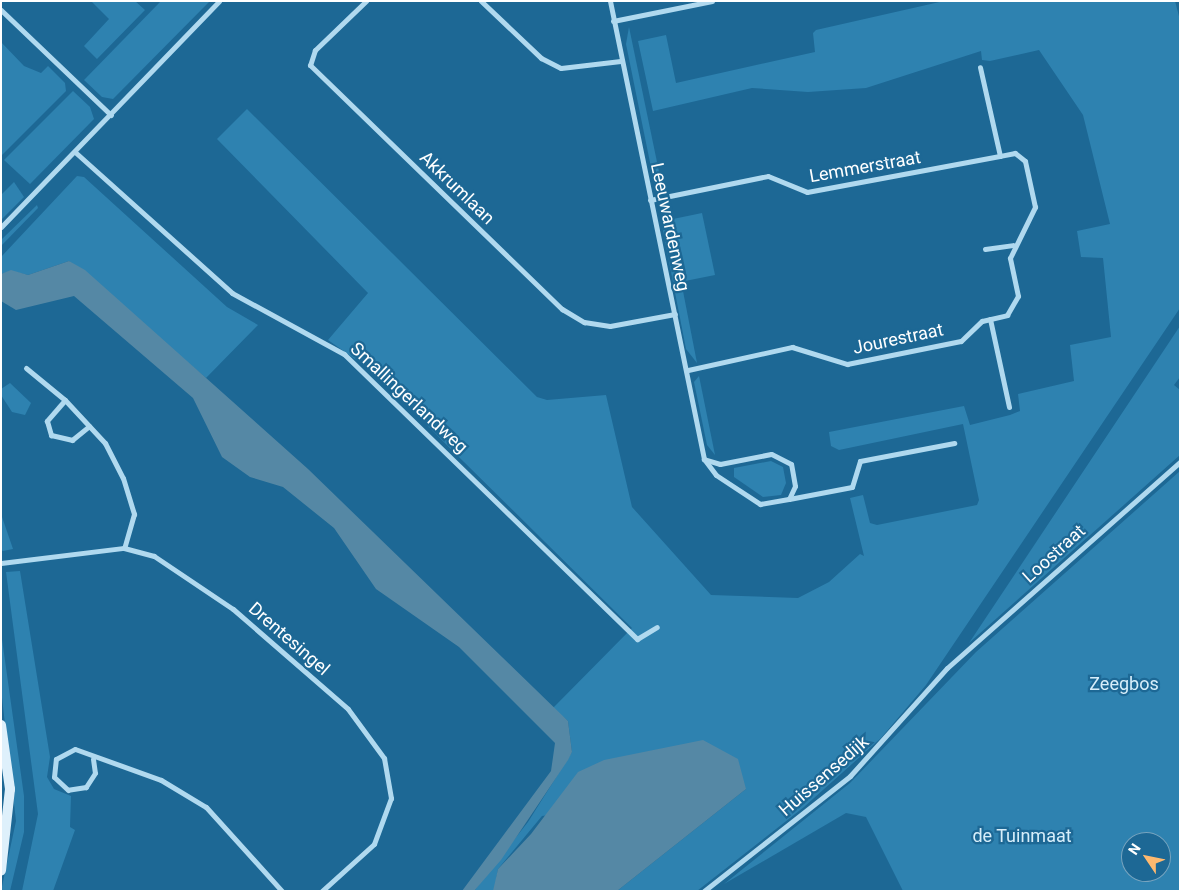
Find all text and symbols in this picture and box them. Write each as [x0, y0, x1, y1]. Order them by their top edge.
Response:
street label: Akkrumlaan [415, 147, 499, 229]
street label: Lemmerstraat [808, 147, 922, 187]
street label: Leeuwardenweg [646, 161, 694, 293]
street label: Jourestraat [851, 319, 945, 359]
street label: Smallingerlandweg [346, 338, 472, 458]
street label: Loostraat [1018, 520, 1090, 588]
street label: Drentesingel [244, 598, 334, 680]
park label: Zeegbos [1089, 673, 1159, 695]
street label: Huissensedijk [775, 731, 873, 821]
park label: de Tuinmaat [972, 825, 1072, 847]
north arrow [1121, 832, 1171, 882]
text: N [1125, 841, 1144, 858]

